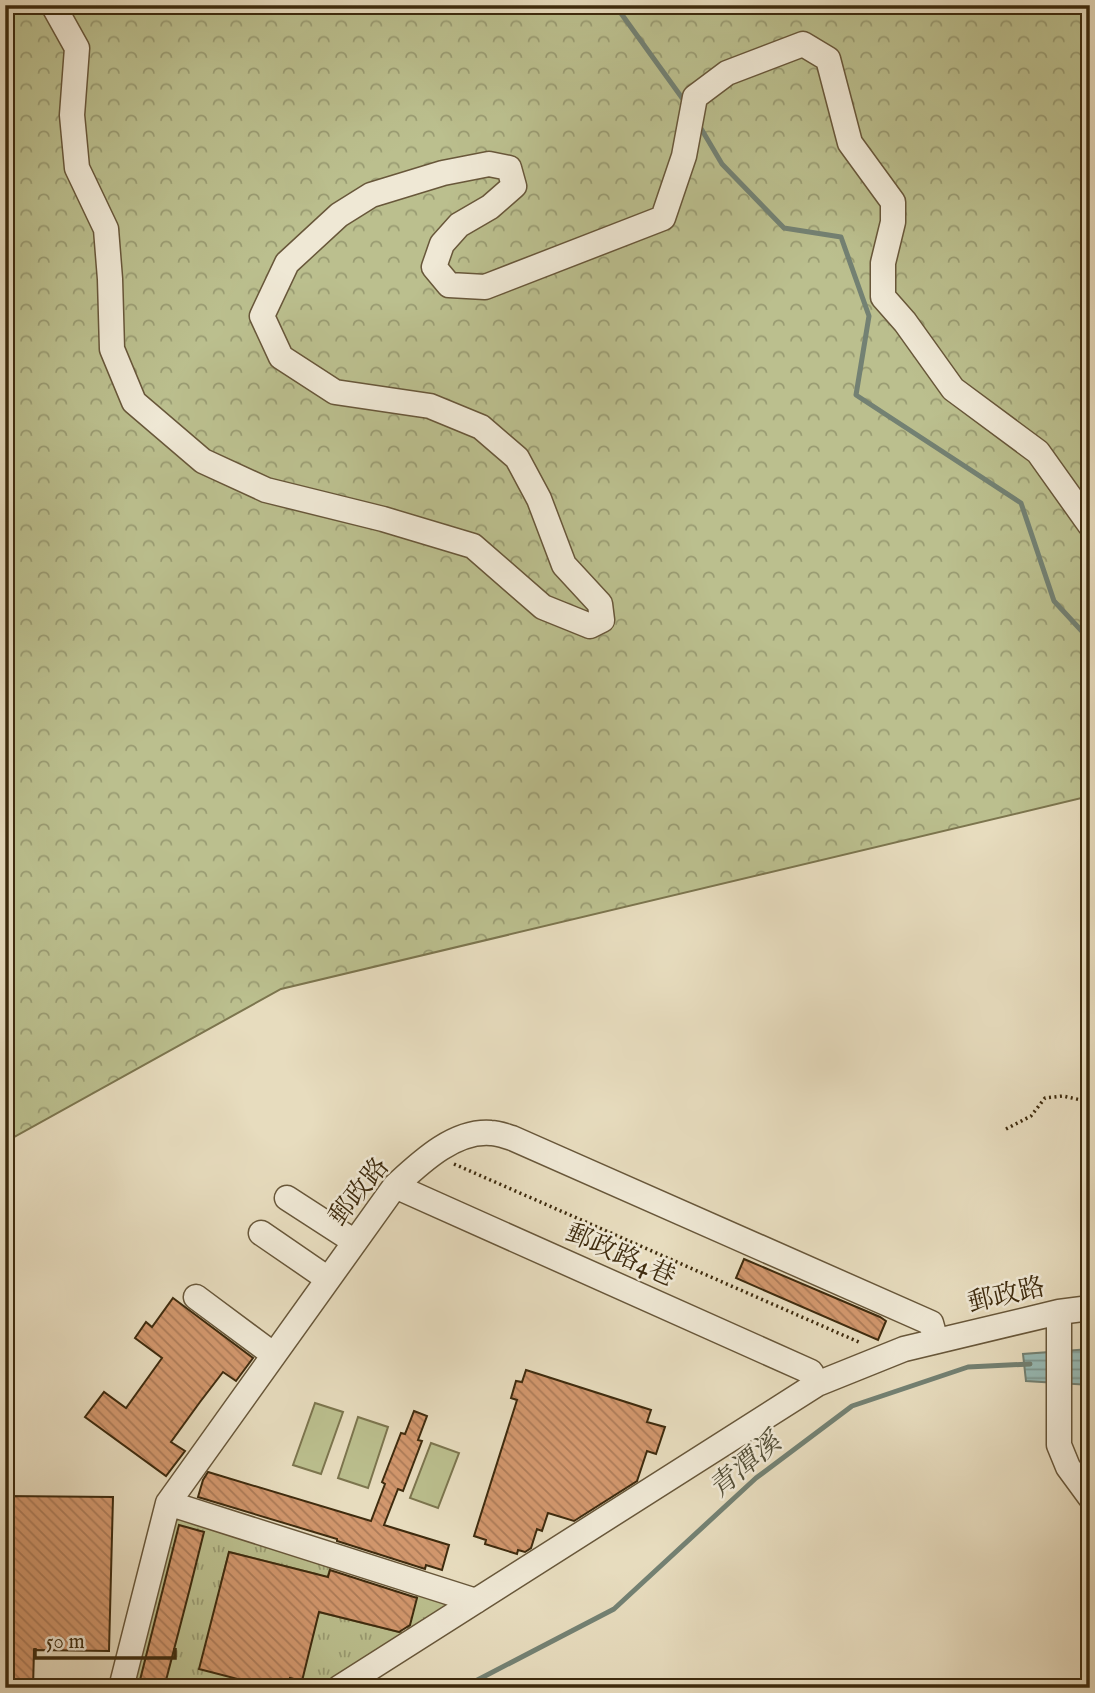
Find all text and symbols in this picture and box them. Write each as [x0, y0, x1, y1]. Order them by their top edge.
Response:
street label: 郵政路 [322, 1151, 397, 1233]
street label: 郵政路4巷 [560, 1217, 680, 1294]
street label: 郵政路 [965, 1271, 1048, 1320]
water label: 青潭溪 [702, 1424, 791, 1506]
scale bar [35, 1616, 175, 1660]
text: 50 m [46, 1629, 85, 1656]

